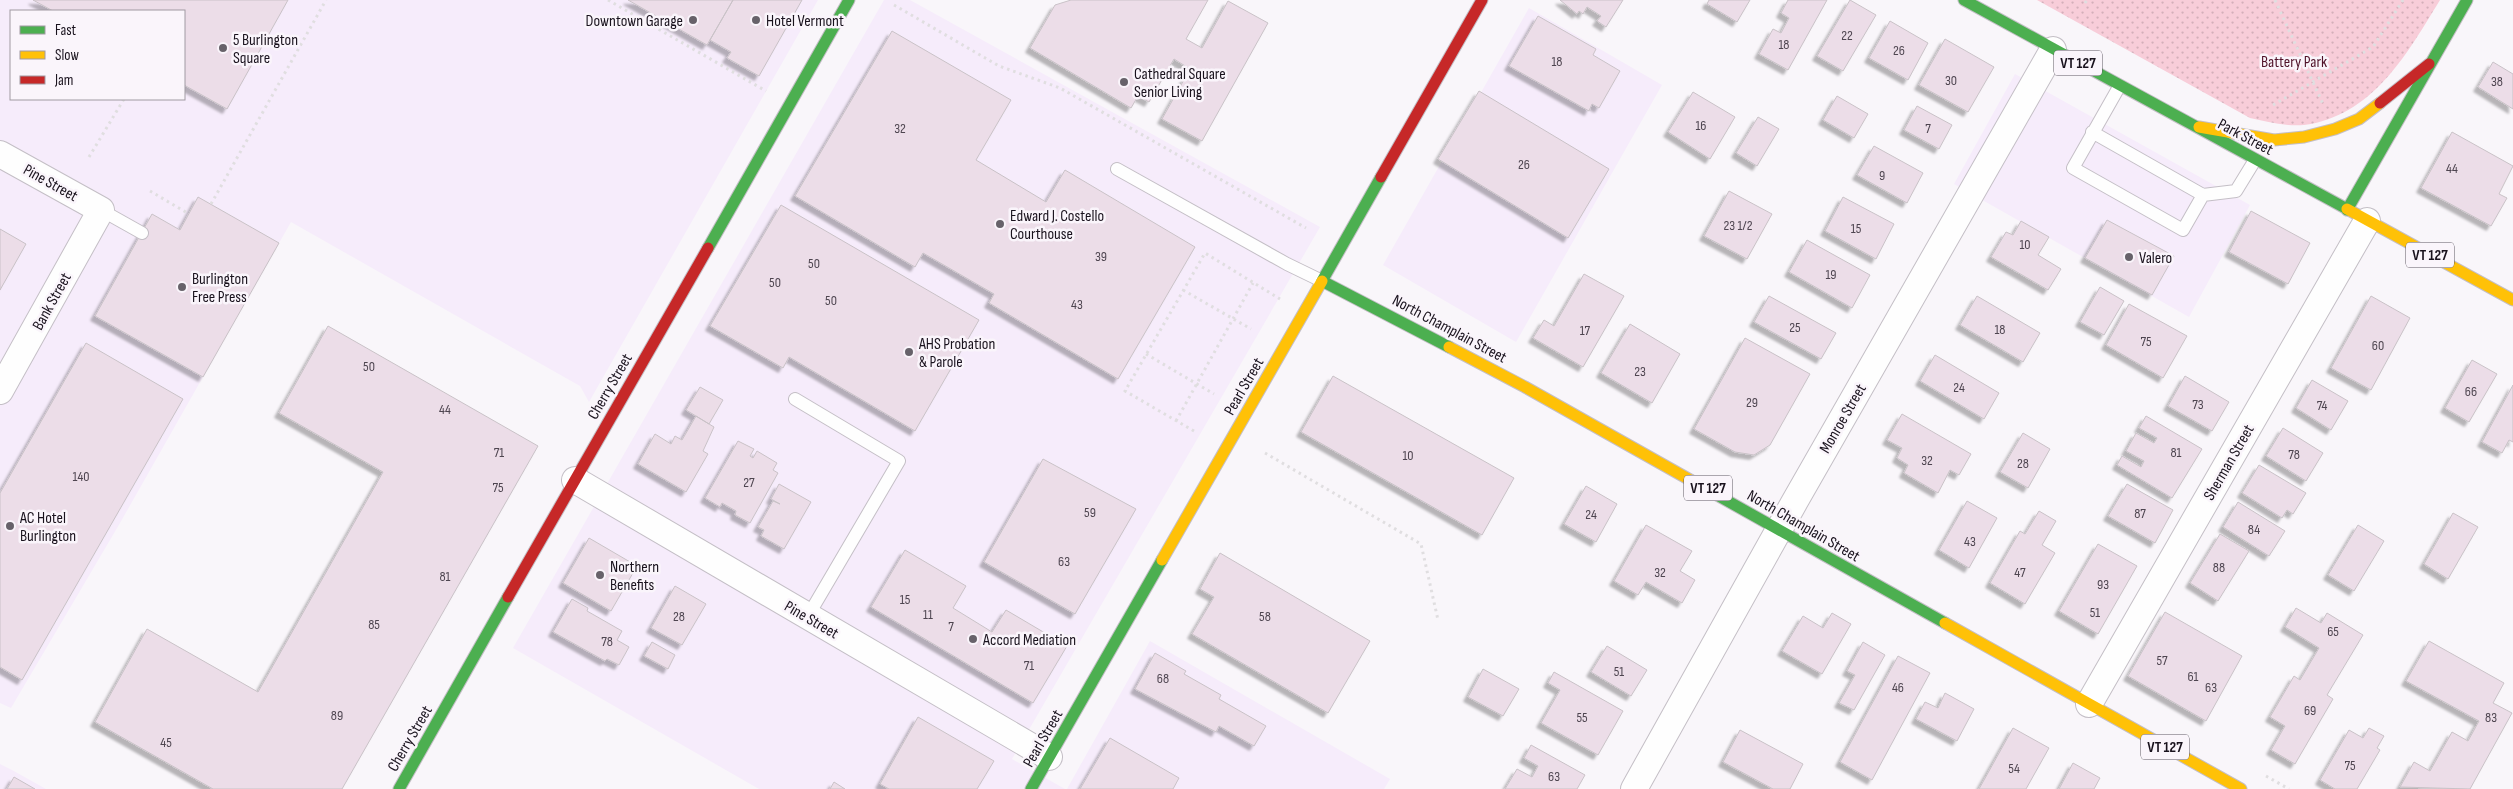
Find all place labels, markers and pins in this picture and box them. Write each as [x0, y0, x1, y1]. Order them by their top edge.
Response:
place label: Downtown Garage [586, 12, 683, 31]
place label: Hotel Vermont [766, 12, 844, 31]
marker: Downtown Garage [687, 14, 699, 26]
marker: Hotel Vermont [750, 14, 762, 26]
place label: 5 Burlington Square [233, 31, 298, 68]
marker: 5 Burlington Square [217, 42, 229, 54]
place label: Cathedral Square Senior Living [1134, 65, 1226, 102]
marker: Cathedral Square Senior Living [1118, 76, 1130, 88]
place label: Edward J. Costello Courthouse [1010, 207, 1104, 244]
marker: Edward J. Costello Courthouse [994, 218, 1006, 230]
place label: Valero [2139, 249, 2172, 268]
marker: Valero [2123, 251, 2135, 263]
place label: Burlington Free Press [192, 270, 248, 307]
marker: Burlington Free Press [176, 281, 188, 293]
place label: AHS Probation & Parole [918, 335, 995, 372]
marker: AHS Probation & Parole [903, 346, 915, 358]
place label: AC Hotel Burlington [19, 509, 76, 546]
marker: AC Hotel Burlington [4, 520, 16, 532]
place label: Northern Benefits [610, 558, 659, 595]
marker: Northern Benefits [594, 569, 606, 581]
place label: Accord Mediation [982, 631, 1076, 650]
marker: Accord Mediation [967, 633, 979, 645]

